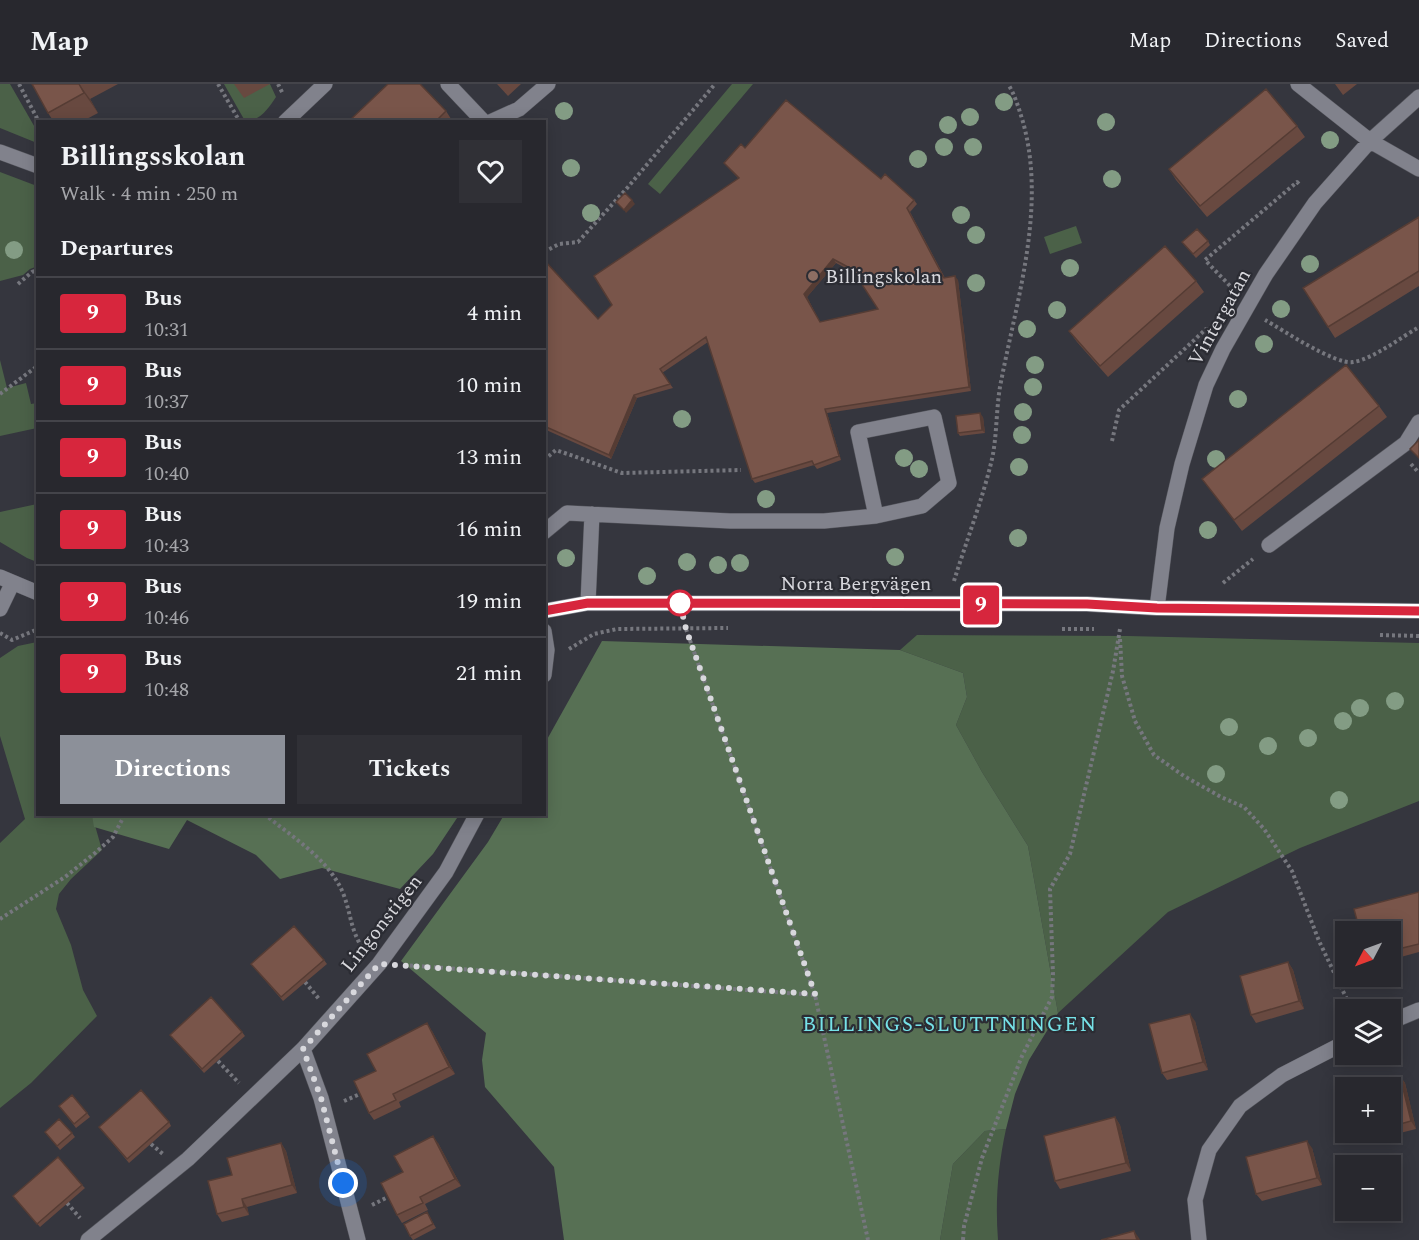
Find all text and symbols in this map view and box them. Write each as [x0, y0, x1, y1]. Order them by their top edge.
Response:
text: Map [30, 20, 89, 63]
text: Map [1129, 25, 1171, 57]
text: Directions [1204, 25, 1302, 57]
text: Saved [1335, 25, 1389, 57]
text: Billingsskolan [60, 135, 246, 178]
button: heart [459, 140, 522, 203]
text: Walk · 4 min · 250 m [60, 179, 238, 209]
text: Departures [60, 232, 174, 265]
place label: Billingskolan [825, 262, 942, 292]
street label: Vintergatan [1181, 264, 1259, 371]
marker: Billingskolan [806, 269, 820, 283]
text: Bus [144, 282, 182, 315]
text: 9 [87, 297, 99, 329]
text: 4 min [467, 297, 522, 330]
text: 10:31 [144, 315, 189, 345]
text: Bus [144, 354, 182, 387]
text: 9 [87, 369, 99, 401]
text: 10 min [456, 369, 522, 402]
text: 10:37 [144, 387, 189, 417]
text: Bus [144, 426, 182, 459]
text: 9 [87, 441, 99, 473]
text: 13 min [456, 441, 522, 474]
text: 10:40 [144, 459, 189, 489]
text: Bus [144, 498, 182, 531]
text: 9 [87, 513, 99, 545]
text: 16 min [456, 513, 522, 546]
text: 10:43 [144, 531, 189, 561]
street label: Norra Bergvägen [781, 569, 931, 599]
text: Bus [144, 570, 182, 603]
text: 9 [87, 585, 99, 617]
text: 19 min [456, 585, 522, 618]
line badge: 9 [962, 586, 1000, 624]
text: 9 [975, 589, 987, 621]
unlabelled marker [667, 590, 693, 616]
text: 10:46 [144, 603, 189, 633]
text: Bus [144, 642, 182, 675]
text: 9 [87, 657, 99, 689]
text: 21 min [456, 657, 522, 690]
text: 10:48 [144, 675, 189, 705]
button: Directions [60, 735, 285, 804]
button: Tickets [297, 735, 522, 804]
street label: Lingonstigen [334, 868, 430, 979]
north arrow [1335, 921, 1401, 987]
map controls [1335, 921, 1401, 1221]
button: layers [1335, 999, 1401, 1065]
district label: BILLINGS-SLUTTNINGEN [802, 1009, 1098, 1041]
button: + [1335, 1077, 1401, 1143]
button: − [1335, 1155, 1401, 1221]
your location [328, 1168, 358, 1198]

